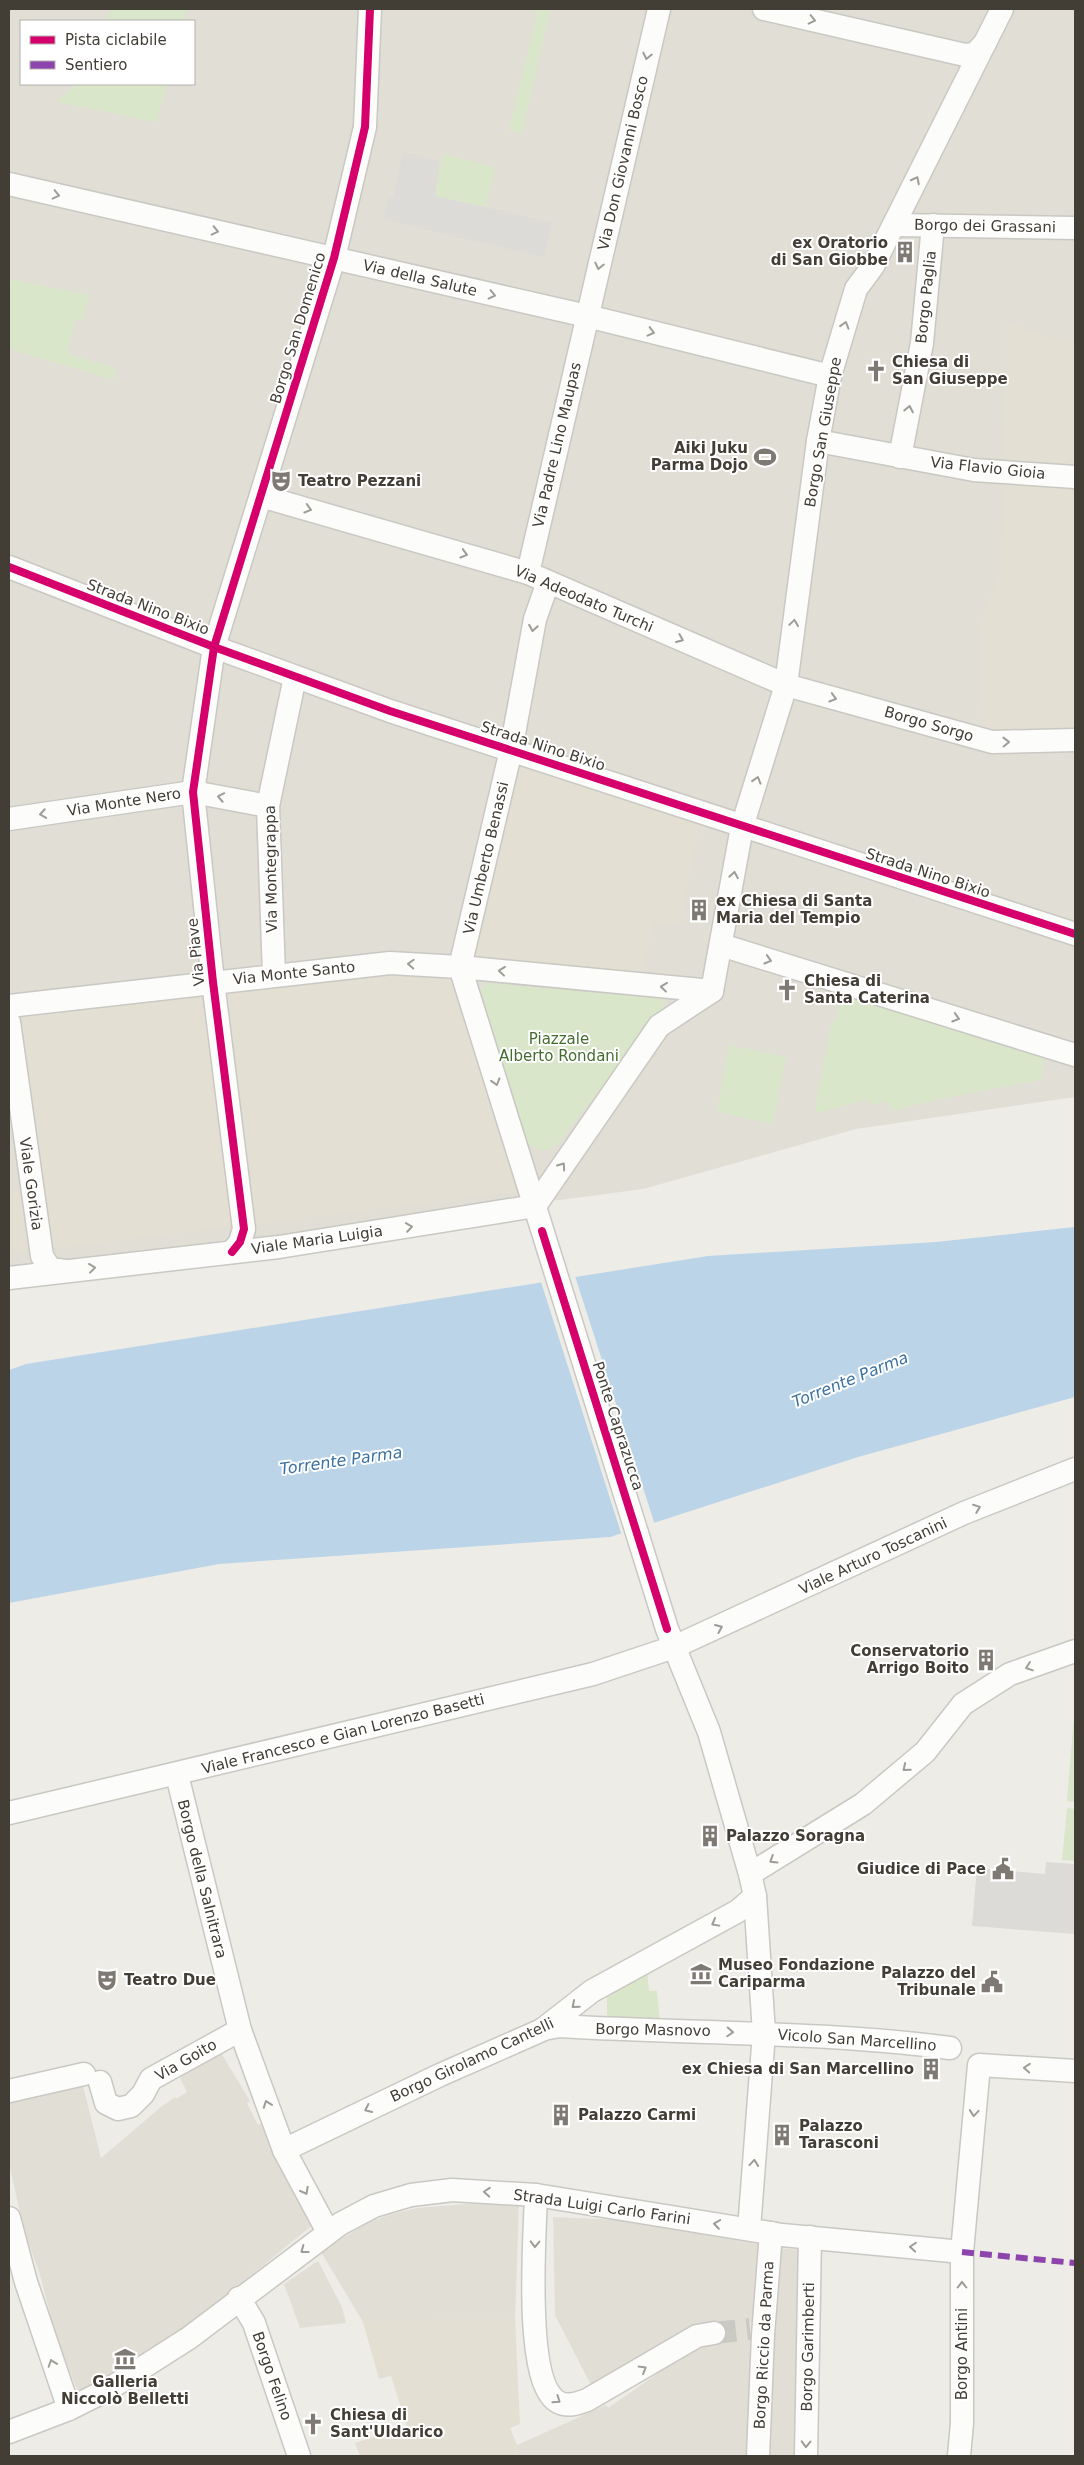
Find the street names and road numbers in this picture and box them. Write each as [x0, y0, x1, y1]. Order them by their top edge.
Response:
street label: Via Don Giovanni Bosco [594, 74, 652, 252]
street label: Borgo dei Grassani [914, 216, 1056, 236]
street label: Borgo San Domenico [266, 250, 330, 406]
street label: Borgo Paglia [912, 250, 940, 344]
street label: Via della Salute [361, 256, 479, 300]
street label: Borgo San Giuseppe [801, 355, 845, 509]
street label: Via Padre Lino Maupas [529, 360, 585, 529]
street label: Via Flavio Gioia [930, 453, 1046, 483]
street label: Via Adeodato Turchi [512, 562, 656, 636]
street label: Strada Nino Bixio [84, 575, 212, 639]
street label: Borgo Sorgo [882, 703, 976, 745]
street label: Strada Nino Bixio [479, 717, 607, 775]
street label: Via Umberto Benassi [460, 780, 512, 936]
street label: Via Monte Nero [66, 784, 182, 820]
street label: Via Montegrappa [261, 805, 281, 933]
street label: Strada Nino Bixio [864, 844, 992, 902]
street label: Via Piave [183, 917, 209, 987]
street label: Via Monte Santo [232, 958, 356, 988]
street label: Viale Gorizia [16, 1136, 46, 1232]
street label: Viale Maria Luigia [250, 1222, 384, 1258]
street label: Ponte Caprazucca [589, 1359, 647, 1493]
street label: Viale Arturo Toscanini [796, 1514, 950, 1598]
street label: Viale Francesco e Gian Lorenzo Basetti [200, 1690, 486, 1778]
street label: Borgo della Salnitrara [174, 1798, 230, 1960]
street label: Borgo Girolamo Cantelli [387, 2014, 557, 2106]
street label: Borgo Masnovo [595, 2020, 711, 2040]
street label: Vicolo San Marcellino [777, 2025, 937, 2055]
street label: Via Goito [152, 2035, 220, 2085]
street label: Strada Luigi Carlo Farini [512, 2186, 692, 2228]
street label: Borgo Riccio da Parma [751, 2260, 777, 2430]
street label: Borgo Garimberti [798, 2282, 818, 2412]
street label: Borgo Antini [953, 2308, 971, 2400]
street label: Borgo Felino [248, 2329, 296, 2423]

